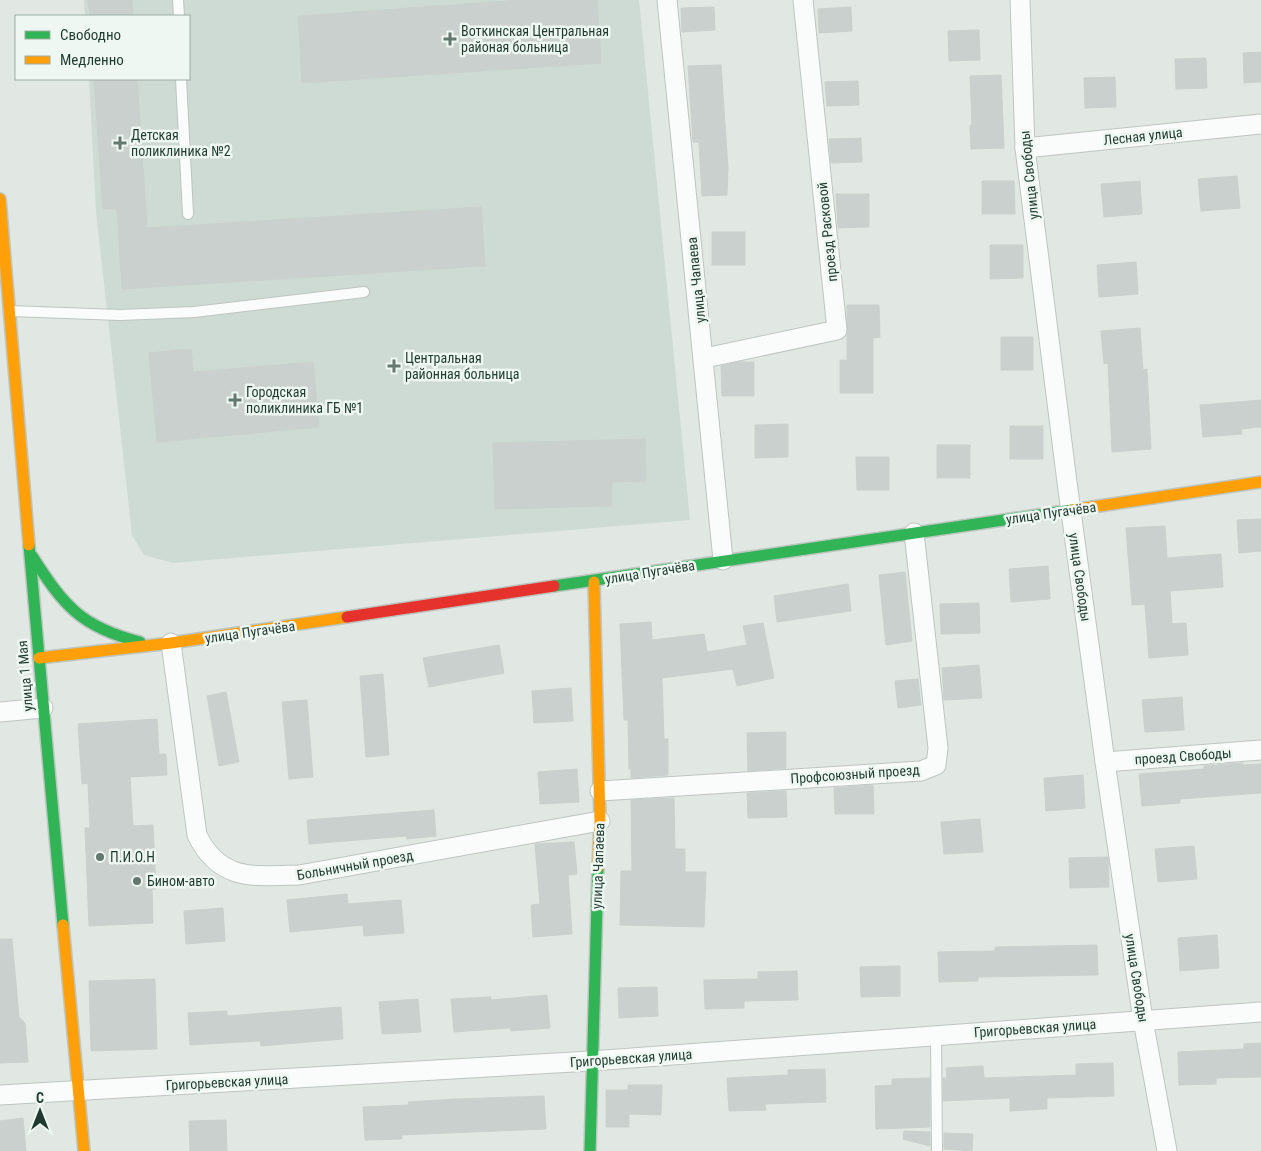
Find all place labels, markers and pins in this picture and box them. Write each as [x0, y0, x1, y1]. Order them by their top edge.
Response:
place label: Воткинская Центральная районая больница [461, 23, 609, 55]
marker: Воткинская Центральная районая больница [443, 32, 457, 46]
place label: Детская поликлиника №2 [131, 127, 231, 159]
marker: Детская поликлиника №2 [113, 136, 127, 150]
place label: Центральная районная больница [405, 350, 520, 382]
marker: Центральная районная больница [387, 359, 401, 373]
place label: Городская поликлиника ГБ №1 [246, 384, 363, 416]
marker: Городская поликлиника ГБ №1 [228, 393, 242, 407]
place label: П.И.О.Н [110, 849, 155, 865]
marker: П.И.О.Н [94, 851, 106, 863]
place label: Бином-авто [147, 873, 215, 889]
marker: Бином-авто [131, 875, 143, 887]

